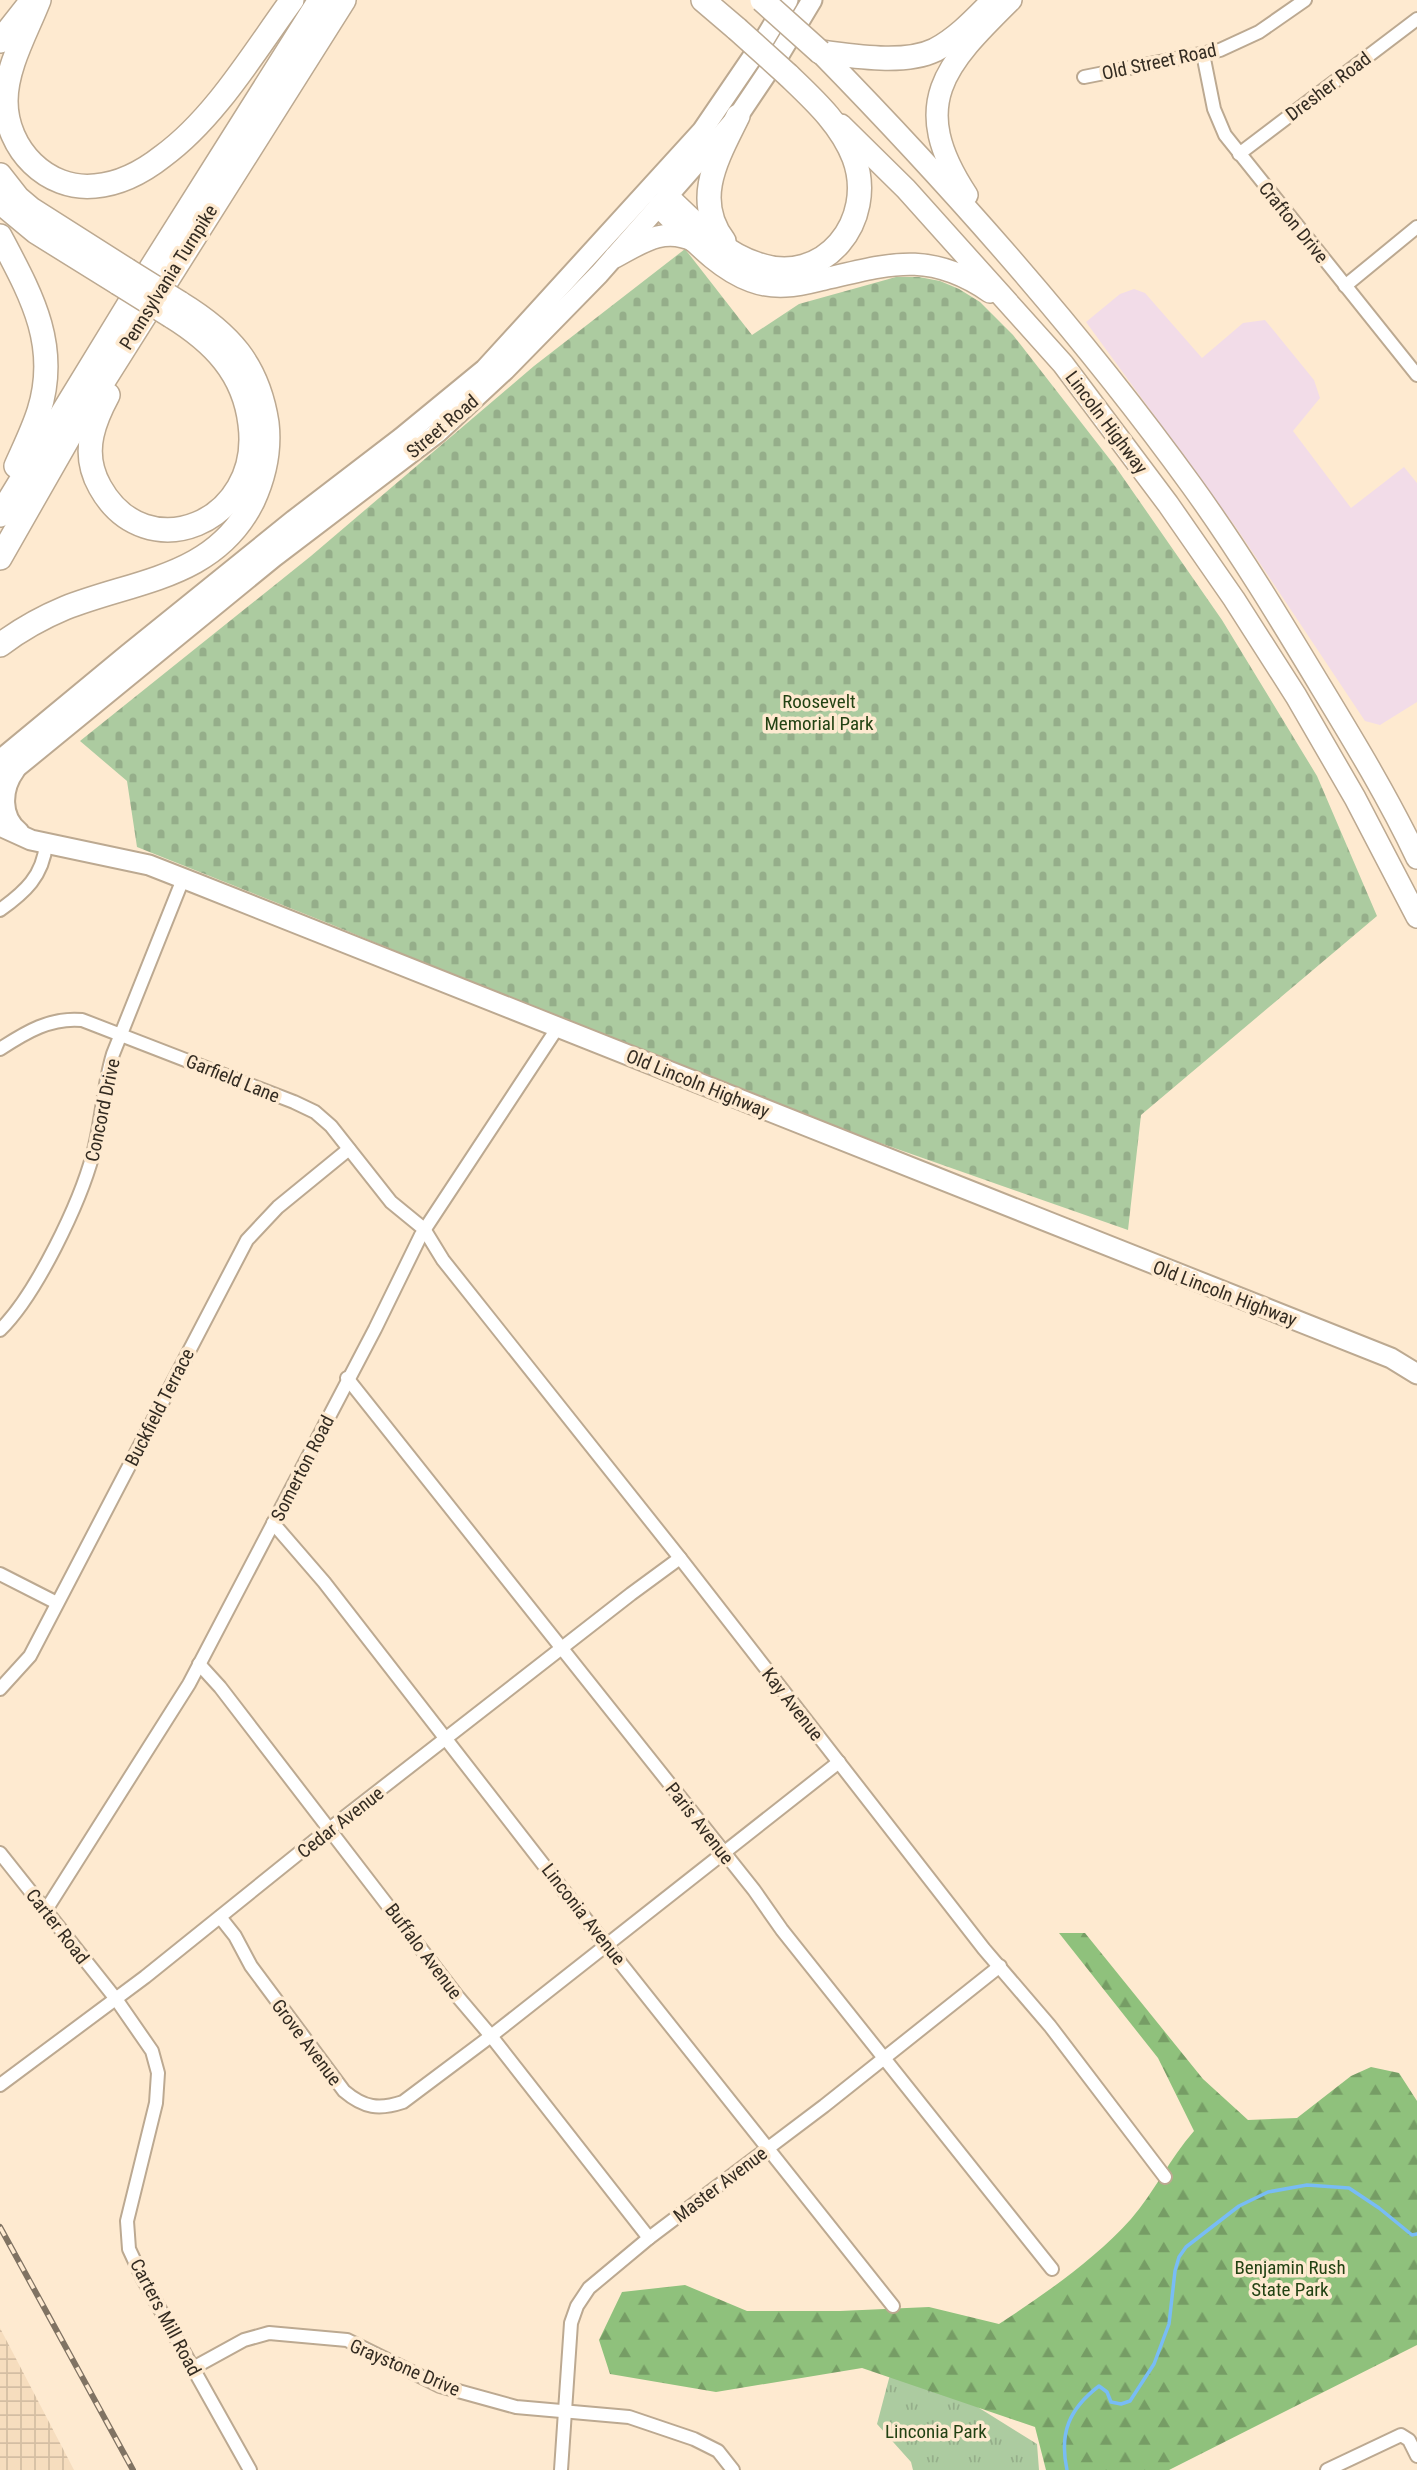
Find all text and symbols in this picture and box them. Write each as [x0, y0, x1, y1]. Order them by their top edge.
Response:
street label: Old Street Road [1100, 38, 1219, 85]
street label: Dresher Road [1281, 47, 1375, 126]
street label: Crafton Drive [1254, 177, 1333, 268]
street label: Pennsylvania Turnpike [115, 200, 222, 354]
street label: Lincoln Highway [1060, 366, 1153, 478]
street label: Street Road [402, 390, 483, 463]
park label: Roosevelt Memorial Park [765, 690, 874, 735]
street label: Old Lincoln Highway [623, 1044, 773, 1123]
street label: Garfield Lane [183, 1049, 283, 1108]
street label: Concord Drive [80, 1056, 125, 1164]
street label: Old Lincoln Highway [1150, 1255, 1300, 1332]
street label: Buckfield Terrace [120, 1345, 199, 1470]
street label: Somerton Road [266, 1412, 339, 1525]
street label: Kay Avenue [757, 1663, 828, 1745]
street label: Paris Avenue [661, 1778, 739, 1869]
street label: Cedar Avenue [293, 1782, 388, 1863]
street label: Linconia Avenue [537, 1859, 630, 1970]
street label: Carter Road [21, 1884, 94, 1968]
street label: Buffalo Avenue [380, 1899, 467, 2004]
street label: Grove Avenue [267, 1995, 347, 2090]
street label: Master Avenue [669, 2142, 772, 2227]
street label: Carters Mill Road [125, 2255, 206, 2380]
park label: Benjamin Rush State Park [1234, 2256, 1346, 2301]
street label: Graystone Drive [346, 2334, 463, 2401]
park label: Linconia Park [885, 2420, 987, 2443]

